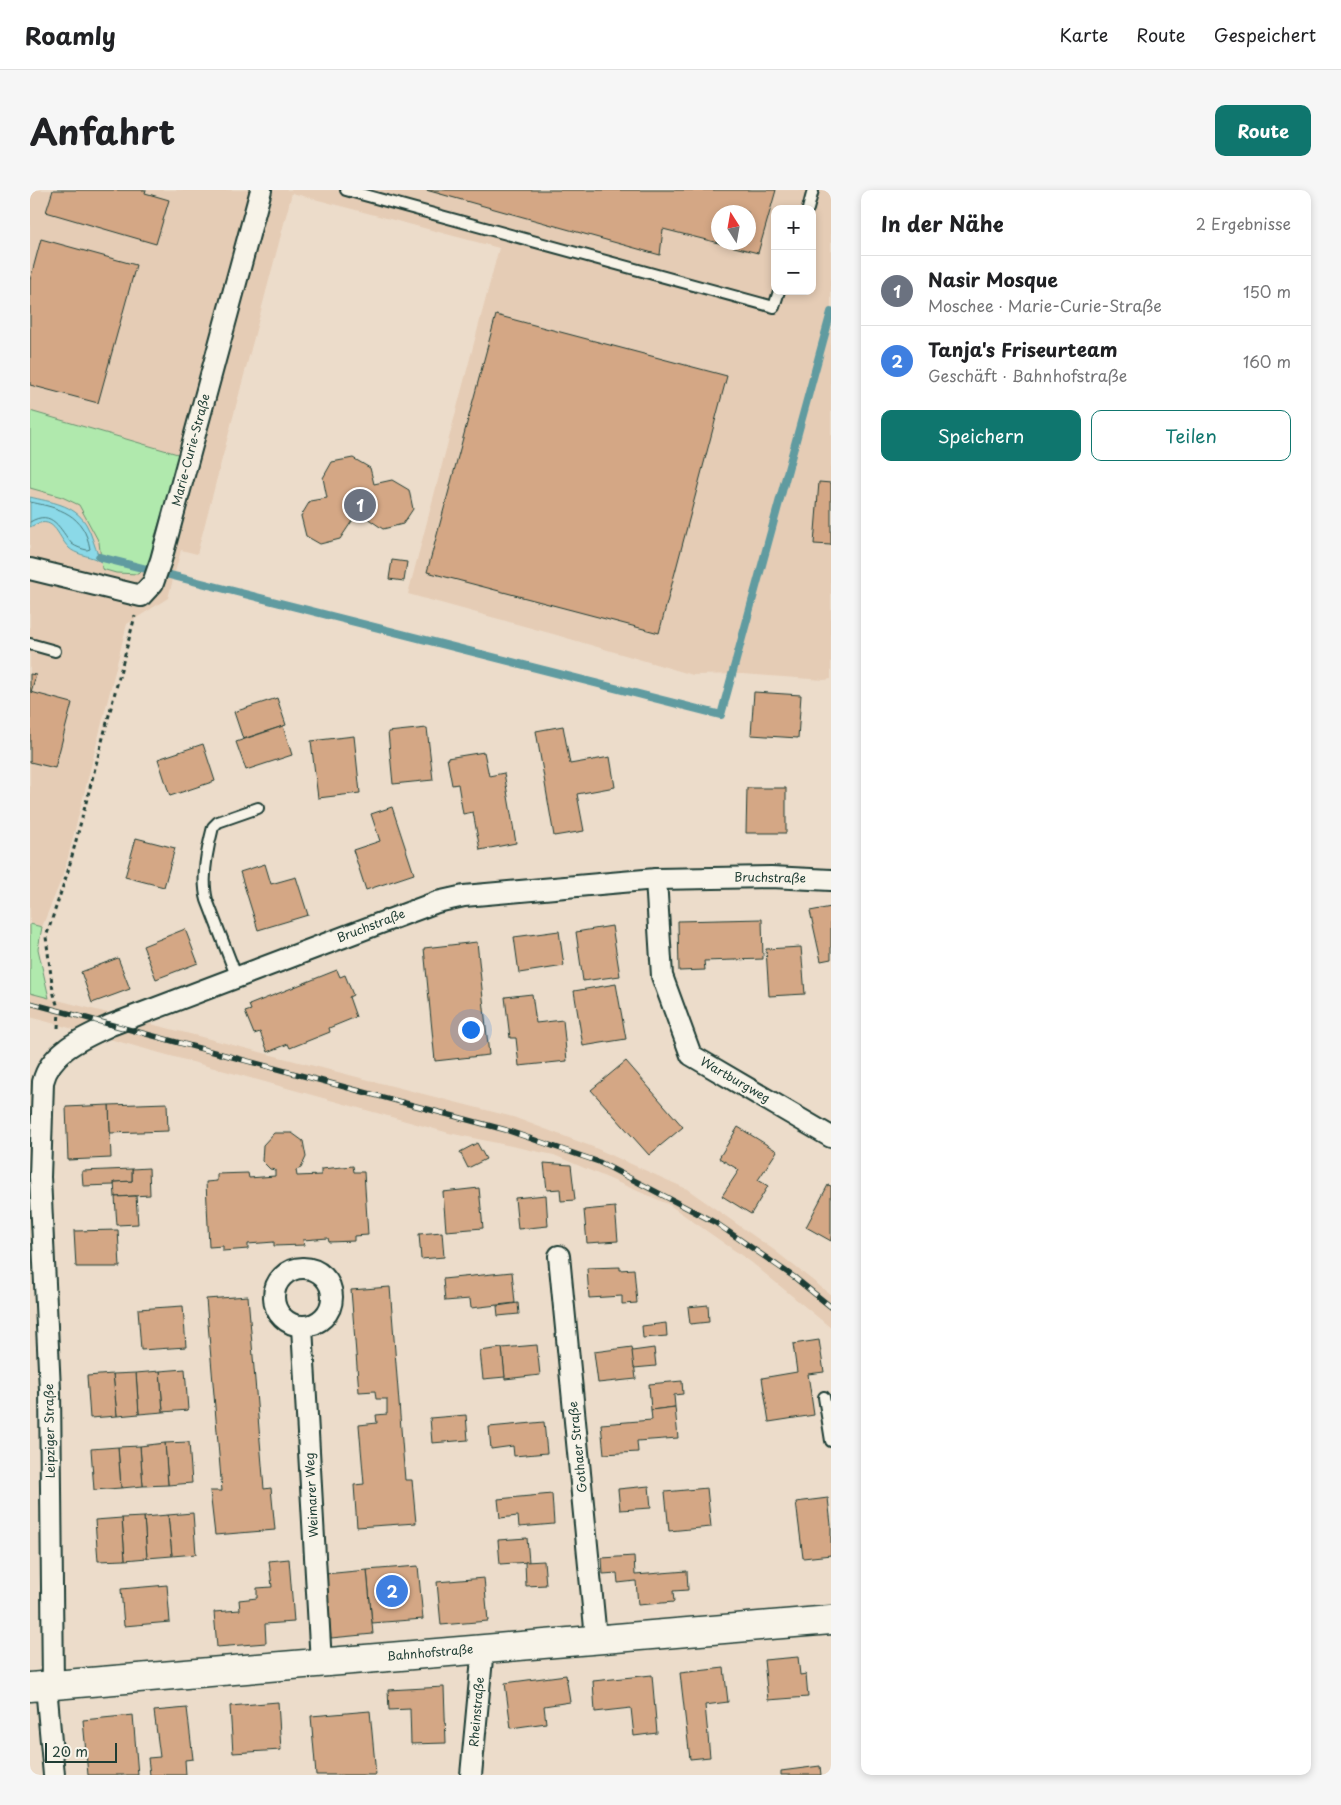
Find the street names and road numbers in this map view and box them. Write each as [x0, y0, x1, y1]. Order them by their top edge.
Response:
street label: Marie-Curie-Straße [166, 392, 214, 508]
street label: Bruchstraße [734, 867, 806, 887]
street label: Bruchstraße [334, 904, 407, 946]
street label: Wartburgweg [697, 1052, 774, 1106]
street label: Leipziger Straße [39, 1384, 59, 1478]
street label: Gothaer Straße [563, 1400, 591, 1494]
street label: Weimarer Weg [300, 1452, 322, 1538]
street label: Bahnhofstraße [386, 1639, 474, 1665]
street label: Rheinstraße [464, 1676, 488, 1748]

